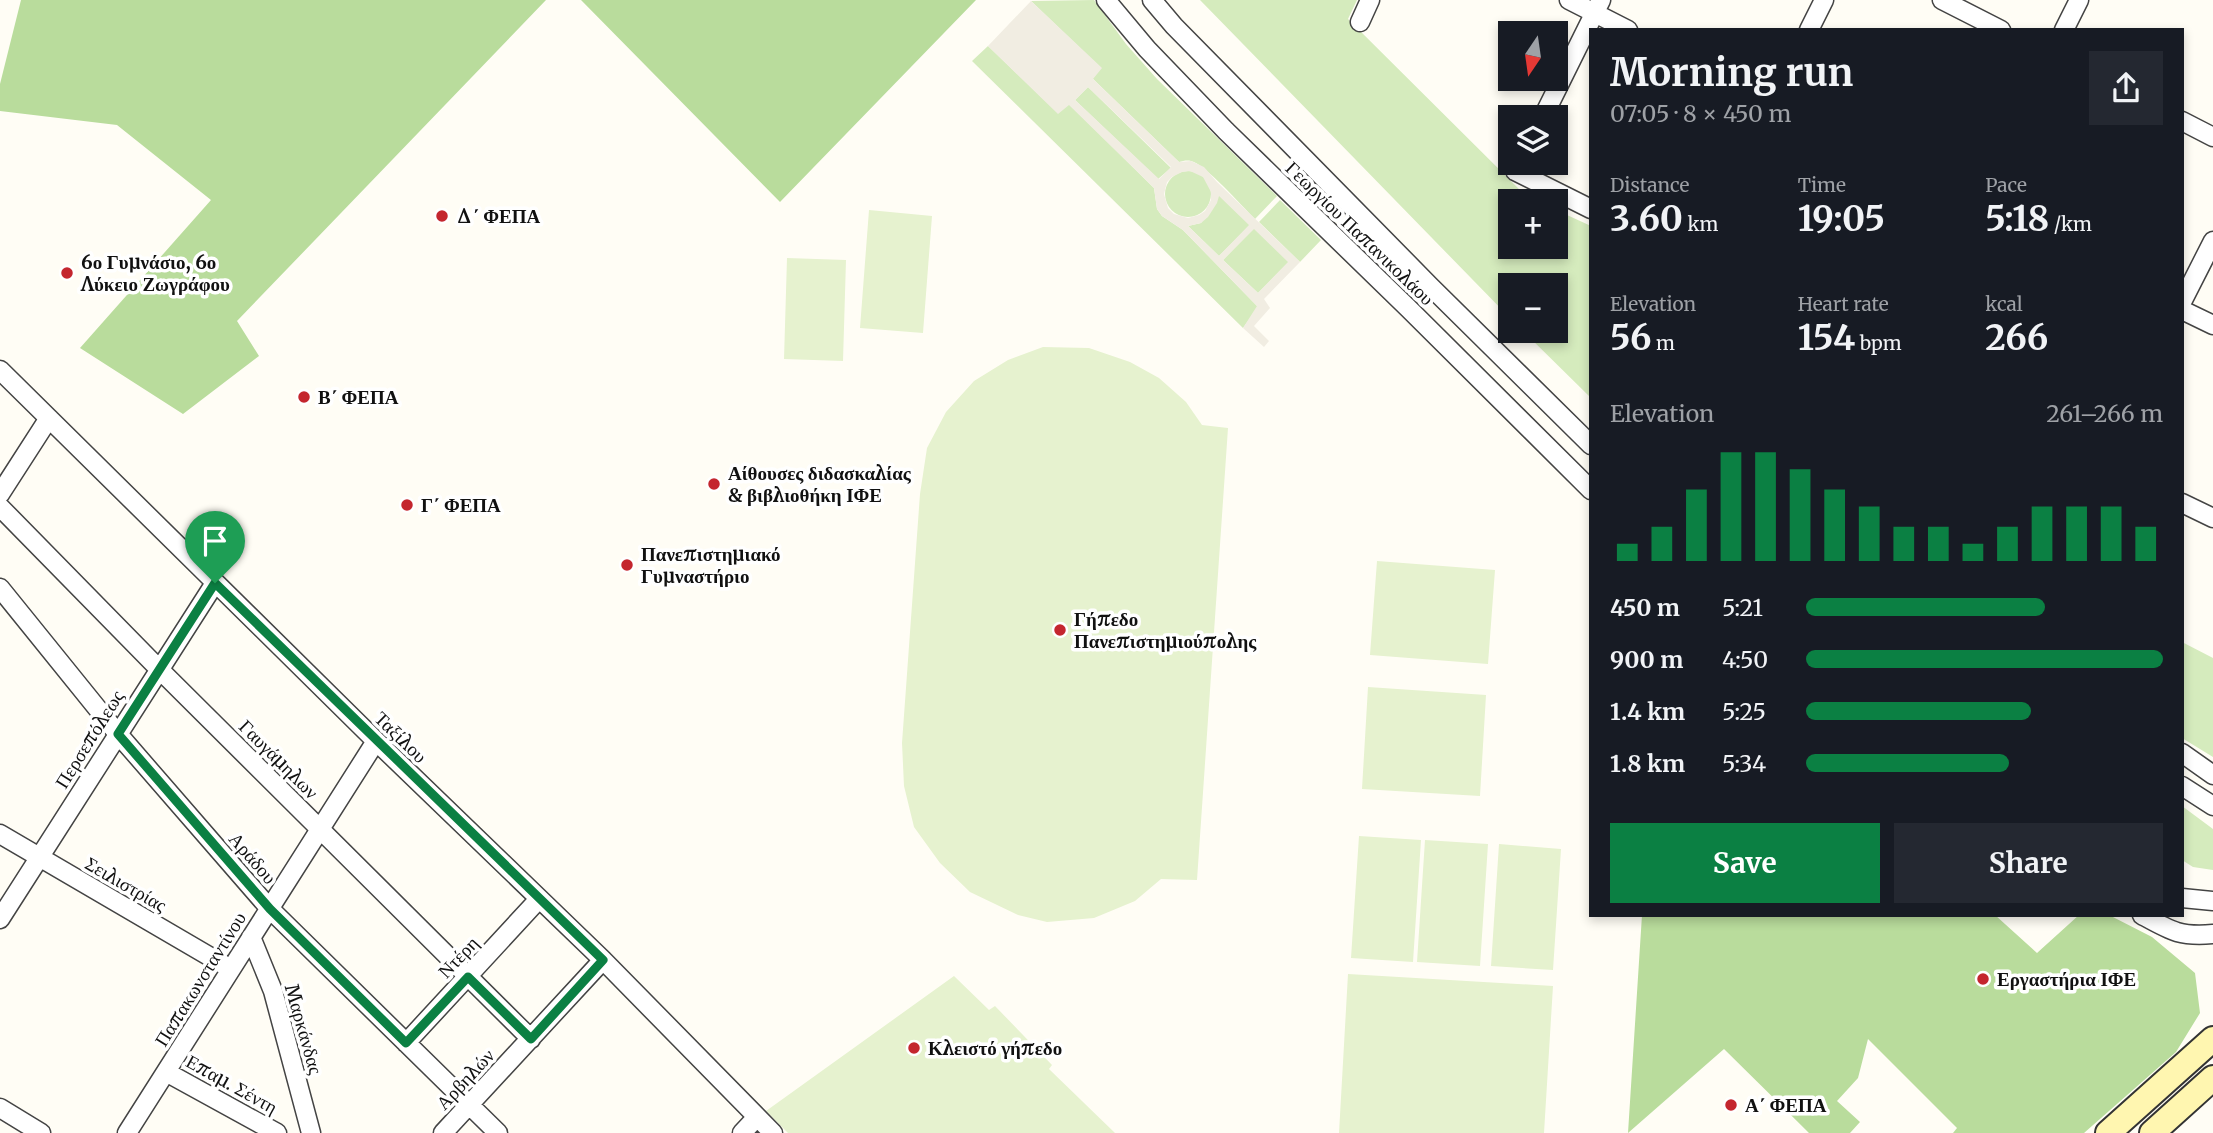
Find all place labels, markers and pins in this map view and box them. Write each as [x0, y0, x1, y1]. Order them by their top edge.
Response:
place label: Δ΄ ΦΕΠΑ [456, 204, 540, 228]
marker: Δ΄ ΦΕΠΑ [434, 208, 450, 224]
place label: 6ο Γυμνάσιο, 6ο Λύκειο Ζωγράφου [80, 250, 230, 296]
marker: 6ο Γυμνάσιο, 6ο Λύκειο Ζωγράφου [59, 265, 75, 281]
place label: Β΄ ΦΕΠΑ [318, 385, 399, 409]
marker: Β΄ ΦΕΠΑ [296, 389, 312, 405]
place label: Αίθουσες διδασκαλίας & βιβλιοθήκη ΙΦΕ [728, 461, 912, 507]
marker: Αίθουσες διδασκαλίας & βιβλιοθήκη ΙΦΕ [706, 476, 722, 492]
place label: Γ΄ ΦΕΠΑ [421, 493, 501, 517]
marker: Γ΄ ΦΕΠΑ [399, 497, 415, 513]
pin [185, 511, 245, 583]
place label: Πανεπιστημιακό Γυμναστήριο [641, 542, 781, 588]
marker: Πανεπιστημιακό Γυμναστήριο [619, 557, 635, 573]
place label: Γήπεδο Πανεπιστημιούπολης [1074, 607, 1257, 653]
marker: Γήπεδο Πανεπιστημιούπολης [1052, 622, 1068, 638]
place label: Εργαστήρια ΙΦΕ [1997, 967, 2136, 991]
marker: Εργαστήρια ΙΦΕ [1975, 971, 1991, 987]
place label: Κλειστό γήπεδο [928, 1036, 1062, 1060]
marker: Κλειστό γήπεδο [906, 1040, 922, 1056]
place label: Α΄ ΦΕΠΑ [1745, 1093, 1827, 1117]
marker: Α΄ ΦΕΠΑ [1723, 1097, 1739, 1113]

